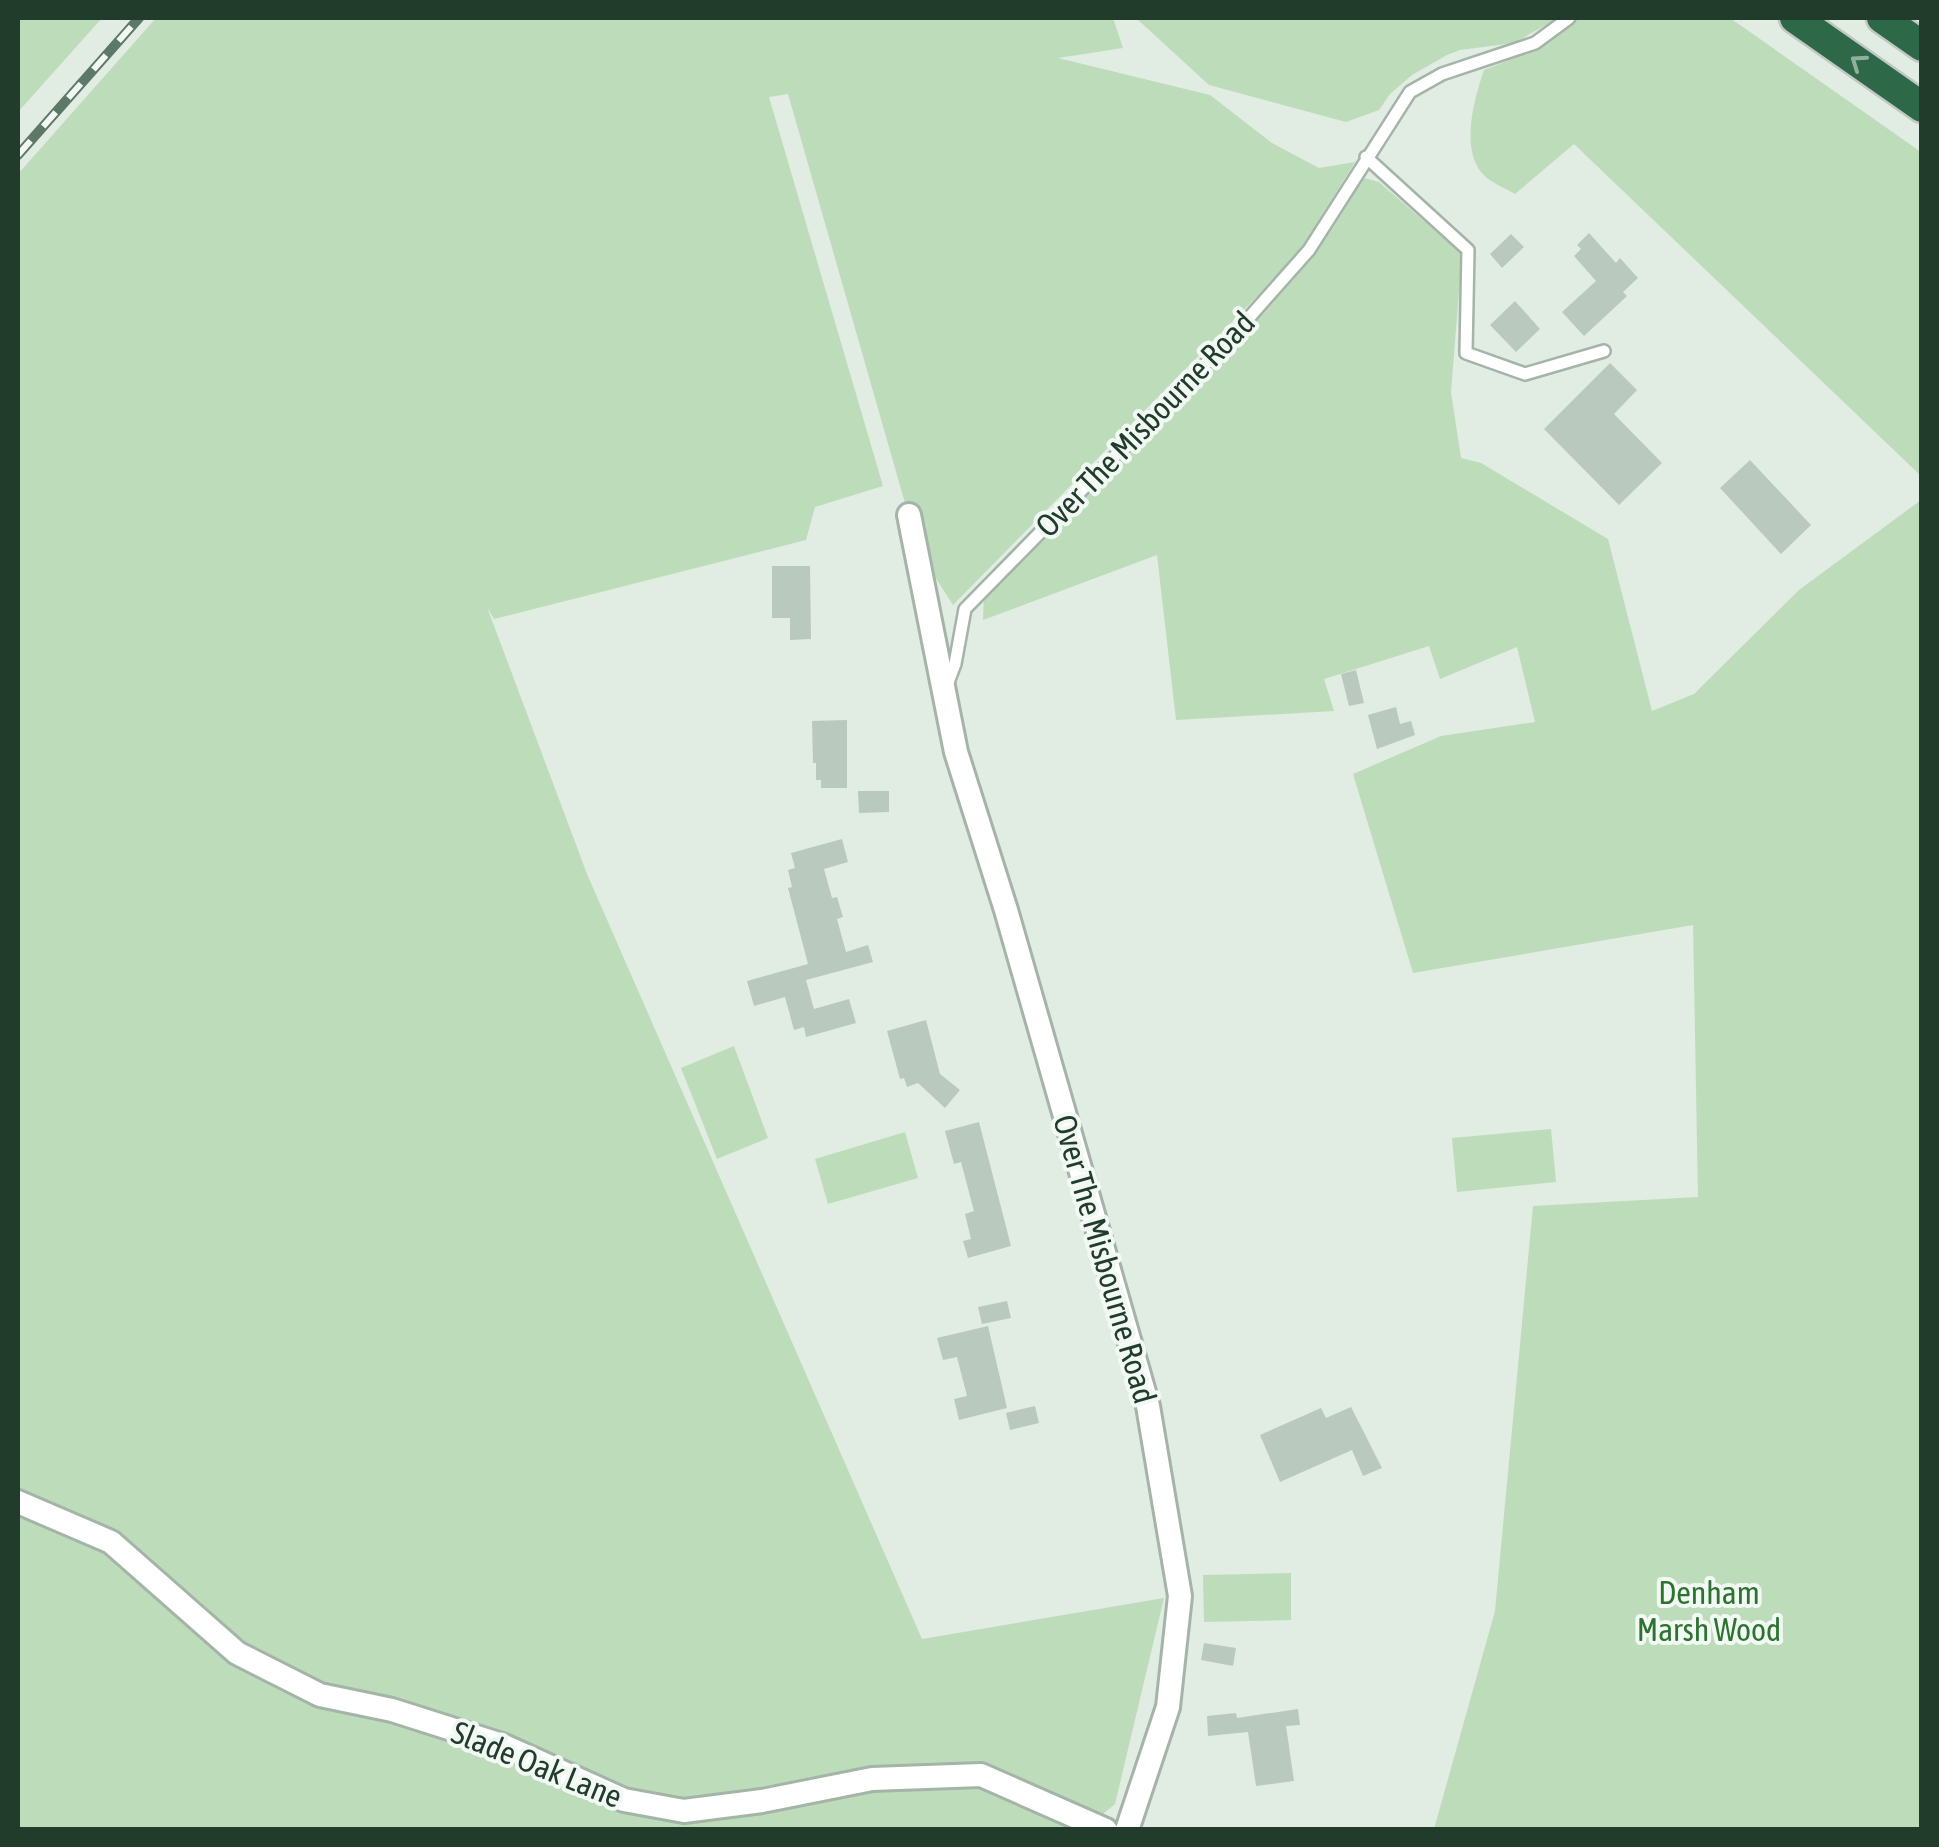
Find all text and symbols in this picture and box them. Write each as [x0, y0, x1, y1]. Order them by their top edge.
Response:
one-way arrow [1851, 56, 1870, 74]
street label: Over The Misbourne Road [1028, 304, 1262, 544]
street label: Over The Misbourne Road [1046, 1110, 1164, 1408]
park label: Denham Marsh Wood [1637, 1574, 1781, 1648]
street label: Slade Oak Lane [447, 1713, 627, 1815]

